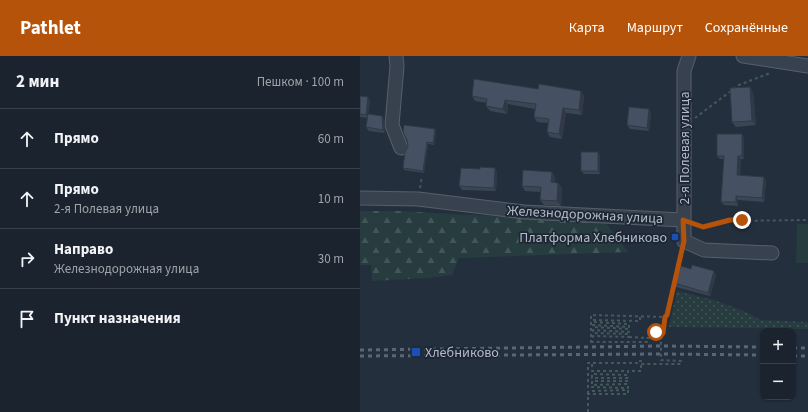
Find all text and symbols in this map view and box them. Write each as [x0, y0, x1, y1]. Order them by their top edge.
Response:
text: Pathlet [20, 15, 81, 42]
text: Карта [569, 18, 605, 38]
text: Маршрут [627, 18, 683, 38]
text: Сохранённые [705, 18, 788, 38]
text: 2 мин [16, 70, 59, 94]
text: Пешком · 100 m [257, 73, 344, 91]
street label: 2-я Полевая улица [675, 91, 695, 205]
icon: ahead [16, 128, 38, 150]
text: Прямо [54, 128, 99, 149]
text: 60 m [318, 130, 344, 148]
text: Прямо [54, 179, 99, 200]
icon: ahead [16, 188, 38, 210]
text: 10 m [318, 190, 344, 208]
text: 2-я Полевая улица [54, 200, 159, 218]
street label: Железнодорожная улица [506, 201, 664, 229]
route end [733, 211, 751, 229]
place label: Платформа Хлебниково [519, 228, 667, 248]
marker: Платформа Хлебниково [670, 232, 680, 242]
text: Направо [54, 239, 113, 260]
icon: right [16, 248, 38, 270]
text: 30 m [318, 250, 344, 268]
text: Железнодорожная улица [54, 260, 199, 278]
icon: arrive [16, 308, 38, 330]
text: Пункт назначения [54, 308, 181, 329]
route start [647, 323, 665, 341]
map controls [760, 328, 796, 400]
button: + [760, 328, 796, 364]
place label: Хлебниково [425, 343, 499, 363]
marker: Хлебниково [410, 346, 422, 358]
button: − [760, 364, 796, 400]

